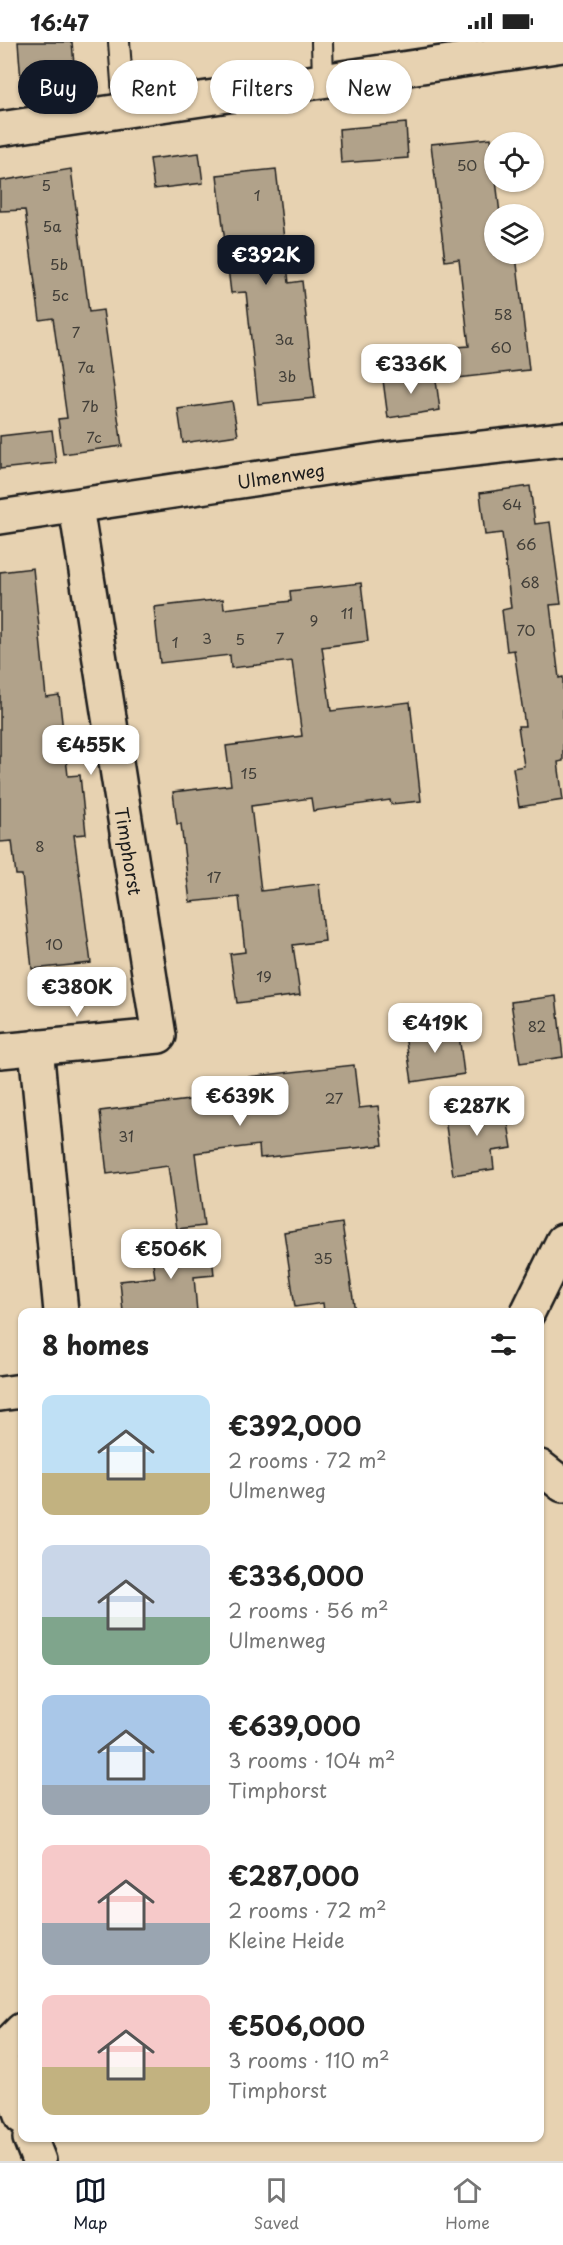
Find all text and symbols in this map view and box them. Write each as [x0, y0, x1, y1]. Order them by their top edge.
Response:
text: 16:47 [30, 5, 89, 38]
chip: Buy [18, 60, 98, 114]
chip: Rent [110, 60, 198, 114]
chip: Filters [210, 60, 314, 114]
chip: New [326, 60, 412, 114]
map controls [484, 132, 544, 264]
button: locate [484, 132, 544, 192]
house number: 50 [457, 153, 477, 176]
house number: 5 [41, 173, 51, 196]
house number: 1 [254, 183, 260, 206]
button: layers [484, 204, 544, 264]
house number: 5a [43, 214, 62, 237]
pin: €392K [224, 235, 308, 286]
text: €392K [231, 239, 301, 269]
house number: 5b [50, 252, 68, 275]
house number: 5c [51, 283, 69, 306]
house number: 58 [493, 302, 513, 325]
house number: 7 [72, 320, 81, 343]
house number: 3a [274, 327, 294, 350]
house number: 60 [490, 335, 512, 358]
pin: €336K [369, 344, 453, 395]
text: €336K [375, 348, 447, 378]
house number: 7a [77, 355, 95, 378]
house number: 3b [278, 364, 296, 387]
house number: 7b [81, 394, 99, 417]
house number: 7c [86, 425, 102, 448]
street label: Ulmenweg [235, 455, 327, 495]
house number: 64 [502, 492, 522, 515]
house number: 66 [516, 532, 536, 555]
house number: 68 [520, 570, 540, 593]
house number: 11 [341, 601, 353, 624]
house number: 9 [310, 608, 318, 631]
house number: 70 [516, 618, 536, 641]
house number: 3 [202, 626, 212, 649]
house number: 7 [276, 626, 285, 649]
house number: 5 [235, 627, 245, 650]
house number: 1 [172, 630, 178, 653]
pin: €455K [49, 725, 133, 776]
text: €455K [56, 729, 126, 759]
house number: 15 [241, 761, 257, 784]
street label: Timphorst [109, 805, 149, 897]
house number: 8 [35, 834, 45, 857]
house number: 17 [207, 865, 221, 888]
house number: 10 [45, 932, 63, 955]
house number: 19 [256, 964, 272, 987]
pin: €380K [35, 967, 119, 1018]
text: €380K [41, 971, 113, 1001]
pin: €419K [393, 1003, 477, 1054]
text: €419K [402, 1007, 468, 1037]
house number: 82 [528, 1014, 546, 1037]
pin: €639K [198, 1076, 282, 1127]
text: €639K [206, 1080, 274, 1110]
house number: 27 [325, 1086, 344, 1109]
pin: €287K [435, 1086, 519, 1137]
text: €287K [443, 1090, 511, 1120]
house number: 31 [118, 1124, 134, 1147]
pin: €506K [129, 1229, 213, 1280]
text: €506K [135, 1233, 207, 1263]
house number: 35 [313, 1246, 333, 1269]
text: 8 homes [42, 1325, 149, 1364]
icon: filters [487, 1328, 520, 1361]
text: €392,000 [228, 1406, 362, 1445]
icon: home [90, 1419, 162, 1491]
text: 2 rooms · 72 m² [228, 1445, 387, 1475]
text: Ulmenweg [228, 1475, 326, 1505]
text: €336,000 [228, 1556, 364, 1595]
icon: home [90, 1569, 162, 1641]
text: 2 rooms · 56 m² [228, 1595, 389, 1625]
text: Ulmenweg [228, 1625, 326, 1655]
text: €639,000 [228, 1706, 361, 1745]
icon: home [90, 1719, 162, 1791]
text: 3 rooms · 104 m² [228, 1745, 395, 1775]
text: Timphorst [228, 1775, 327, 1805]
text: €287,000 [228, 1856, 359, 1895]
icon: home [90, 1869, 162, 1941]
text: 2 rooms · 72 m² [228, 1895, 387, 1925]
text: Kleine Heide [228, 1925, 345, 1955]
text: €506,000 [228, 2006, 365, 2045]
icon: home [90, 2019, 162, 2091]
text: 3 rooms · 110 m² [228, 2045, 390, 2075]
text: Timphorst [228, 2075, 327, 2105]
tab: Map [73, 2174, 107, 2234]
tab: Saved [254, 2174, 299, 2234]
tab: Home [445, 2174, 490, 2234]

